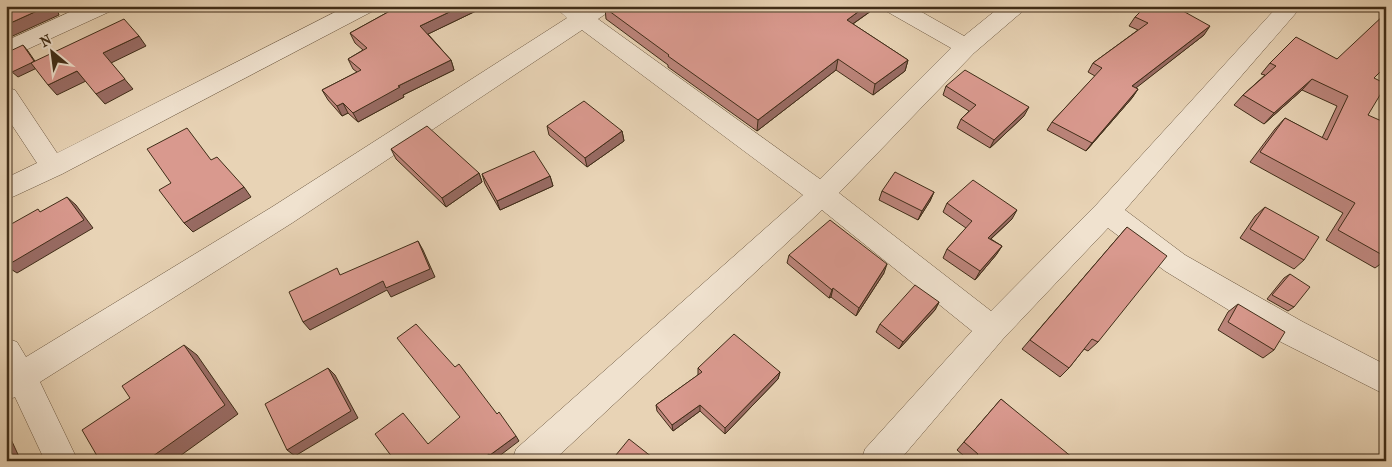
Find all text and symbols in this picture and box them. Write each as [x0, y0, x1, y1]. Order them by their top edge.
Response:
north arrow [28, 28, 78, 78]
text: N [37, 31, 55, 51]

